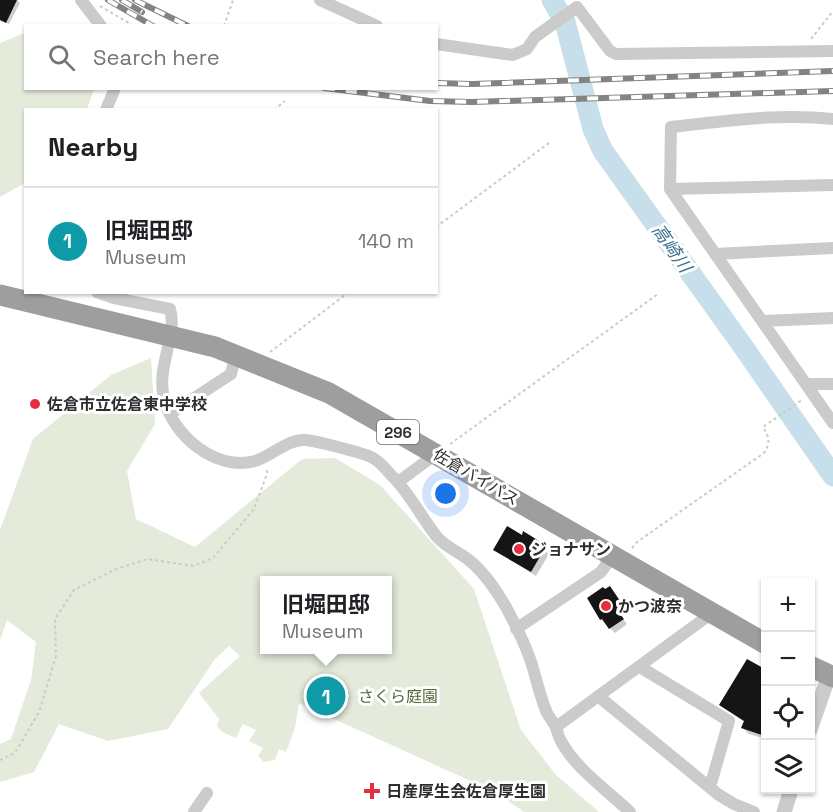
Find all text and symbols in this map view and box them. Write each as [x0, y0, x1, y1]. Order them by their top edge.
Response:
search box [24, 24, 438, 90]
icon: search [45, 41, 78, 74]
text: Search here [93, 43, 220, 71]
text: Nearby [48, 130, 138, 164]
text: 旧堀田邸 [105, 216, 193, 244]
water label: 高崎川 [647, 219, 698, 278]
text: 1 [63, 228, 72, 254]
text: 140 m [358, 228, 414, 254]
text: Museum [105, 244, 186, 270]
place label: 佐倉市立佐倉東中学校 [46, 394, 207, 415]
marker: 佐倉市立佐倉東中学校 [28, 397, 42, 411]
road number: 296 [377, 420, 419, 444]
street label: 佐倉バイパス [429, 444, 523, 510]
your location [431, 479, 460, 508]
place label: ジョナサン [531, 539, 611, 560]
marker: ジョナサン [512, 542, 526, 556]
popup [260, 576, 392, 654]
map controls [761, 578, 815, 794]
button: + [761, 578, 815, 632]
text: 旧堀田邸 [282, 590, 370, 618]
place label: かつ波奈 [618, 596, 682, 617]
marker: かつ波奈 [599, 599, 613, 613]
text: Museum [282, 618, 363, 644]
button: − [761, 632, 815, 686]
pin: 1 [306, 674, 346, 718]
park label: さくら庭園 [358, 686, 438, 707]
button: locate [761, 686, 815, 740]
button: layers [761, 740, 815, 794]
place label: 日産厚生会佐倉厚生園 [386, 781, 546, 802]
marker: 日産厚生会佐倉厚生園 [363, 782, 381, 800]

